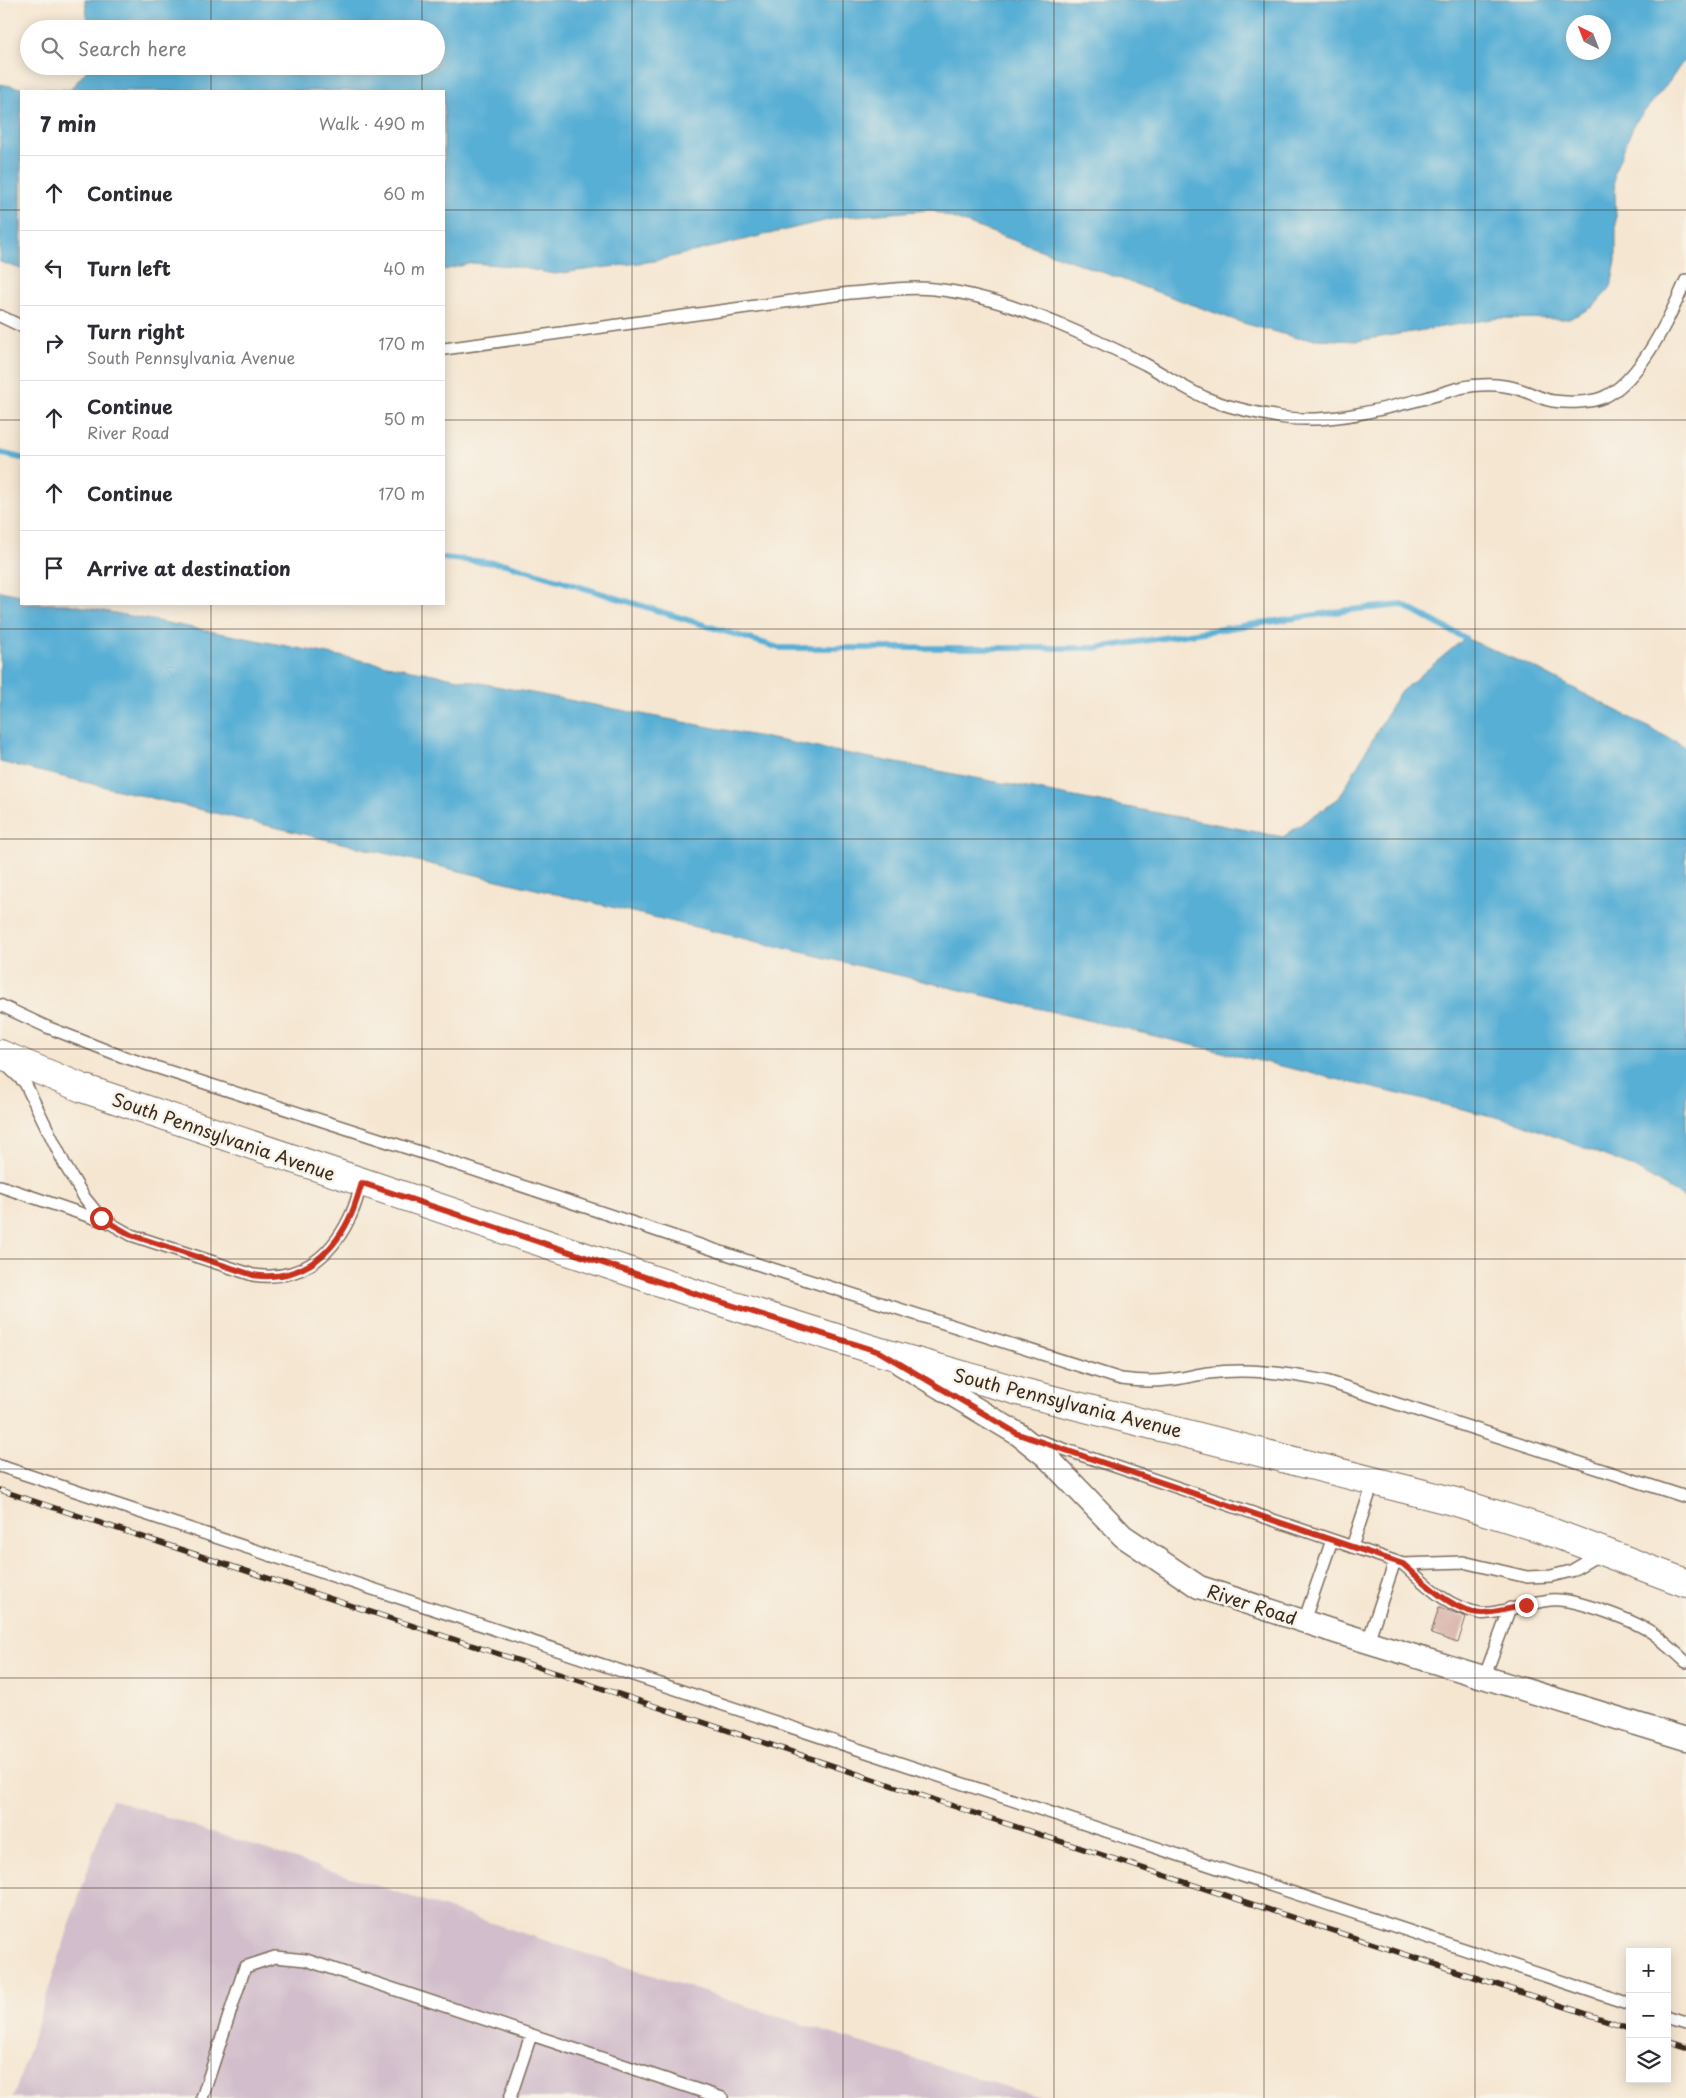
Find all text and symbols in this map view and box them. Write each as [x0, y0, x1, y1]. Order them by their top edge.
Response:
north arrow [1566, 15, 1611, 60]
search box [20, 20, 445, 75]
icon: search [38, 34, 66, 62]
text: Search here [78, 34, 187, 62]
text: 7 min [40, 107, 96, 139]
text: Walk · 490 m [319, 111, 425, 135]
icon: ahead [40, 179, 68, 207]
text: Continue [87, 179, 173, 207]
text: 60 m [383, 181, 425, 205]
icon: left [40, 254, 68, 282]
text: Turn left [87, 254, 171, 282]
text: 40 m [383, 256, 425, 280]
text: Turn right [87, 317, 185, 345]
icon: right [40, 329, 68, 357]
text: 170 m [379, 331, 425, 355]
text: South Pennsylvania Avenue [87, 345, 295, 369]
text: Continue [87, 392, 173, 420]
icon: ahead [40, 404, 68, 432]
text: 50 m [384, 406, 425, 430]
text: River Road [87, 420, 170, 444]
icon: ahead [40, 479, 68, 507]
text: Continue [87, 479, 173, 507]
text: 170 m [379, 481, 425, 505]
icon: arrive [40, 554, 68, 582]
text: Arrive at destination [87, 554, 291, 582]
street label: South Pennsylvania Avenue [109, 1085, 339, 1187]
route start [90, 1207, 113, 1230]
street label: South Pennsylvania Avenue [951, 1361, 1185, 1443]
street label: River Road [1204, 1577, 1300, 1631]
route end [1515, 1594, 1538, 1617]
map controls [1626, 1948, 1671, 2083]
button: + [1626, 1948, 1671, 1993]
button: − [1626, 1993, 1671, 2038]
button: layers [1626, 2038, 1671, 2083]

